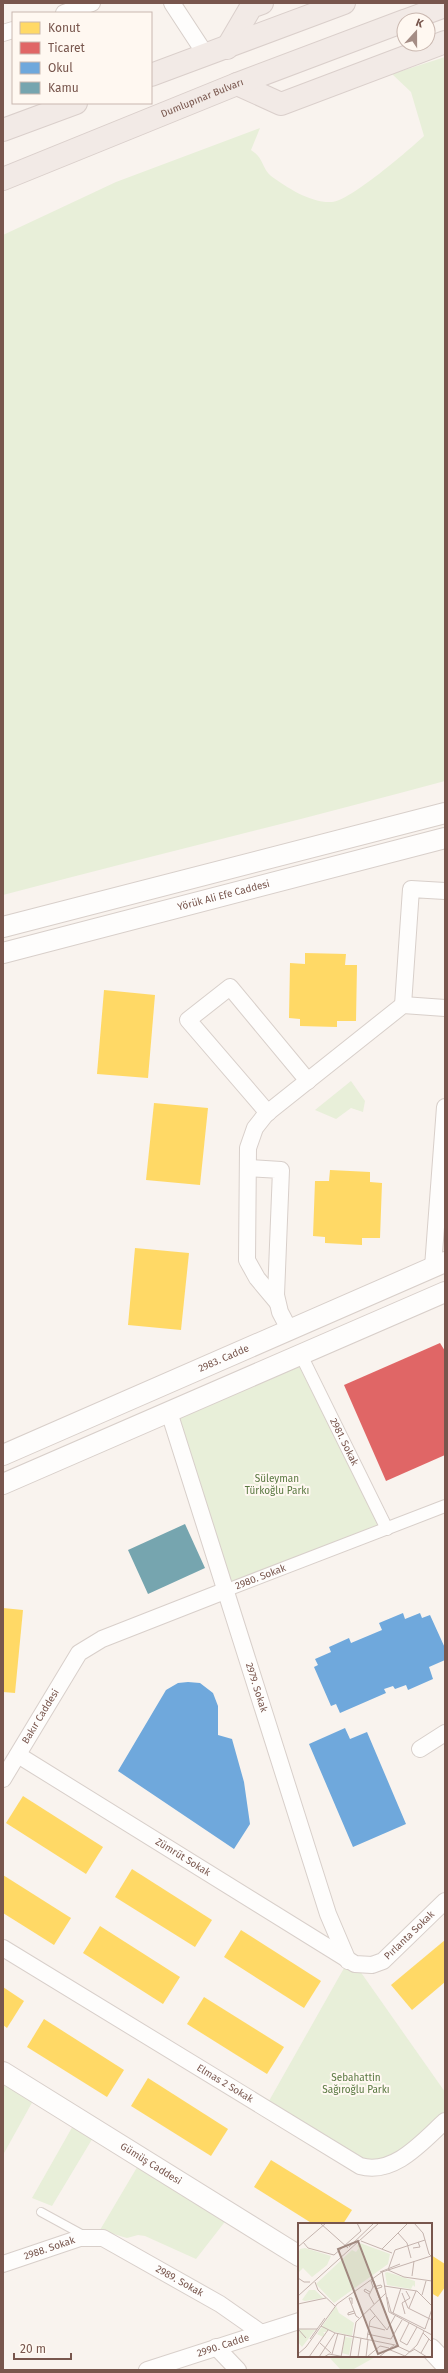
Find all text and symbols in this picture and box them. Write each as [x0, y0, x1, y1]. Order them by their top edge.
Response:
legend [12, 12, 152, 104]
north arrow [396, 12, 436, 52]
text: K [414, 16, 426, 31]
text: Konut [48, 21, 81, 35]
text: Ticaret [48, 41, 86, 55]
text: Okul [48, 61, 73, 75]
street label: Dumlupınar Bulvarı [159, 76, 245, 120]
text: Kamu [48, 81, 79, 95]
street label: Yörük Ali Efe Caddesi [176, 878, 271, 913]
street label: 2983. Cadde [197, 1342, 251, 1375]
street label: 2981. Sokak [327, 1416, 361, 1469]
park label: Süleyman Türkoğlu Parkı [245, 1473, 309, 1497]
street label: 2980. Sokak [234, 1562, 288, 1592]
street label: 2979. Sokak [243, 1661, 270, 1715]
street label: Bakır Caddesi [20, 1687, 62, 1746]
street label: Zümrüt Sokak [153, 1836, 213, 1879]
street label: Pırlanta Sokak [382, 1908, 438, 1962]
street label: Elmas 2 Sokak [194, 2062, 256, 2106]
park label: Sebahattin Sağıroğlu Parkı [322, 2072, 390, 2096]
street label: Gümüş Caddesi [118, 2140, 184, 2187]
inset map [298, 2223, 432, 2357]
street label: 2988. Sokak [22, 2234, 77, 2262]
street label: 2989. Sokak [154, 2263, 206, 2300]
street label: 2990. Cadde [195, 2331, 251, 2360]
scale bar [14, 2335, 71, 2361]
text: 20 m [20, 2342, 46, 2356]

